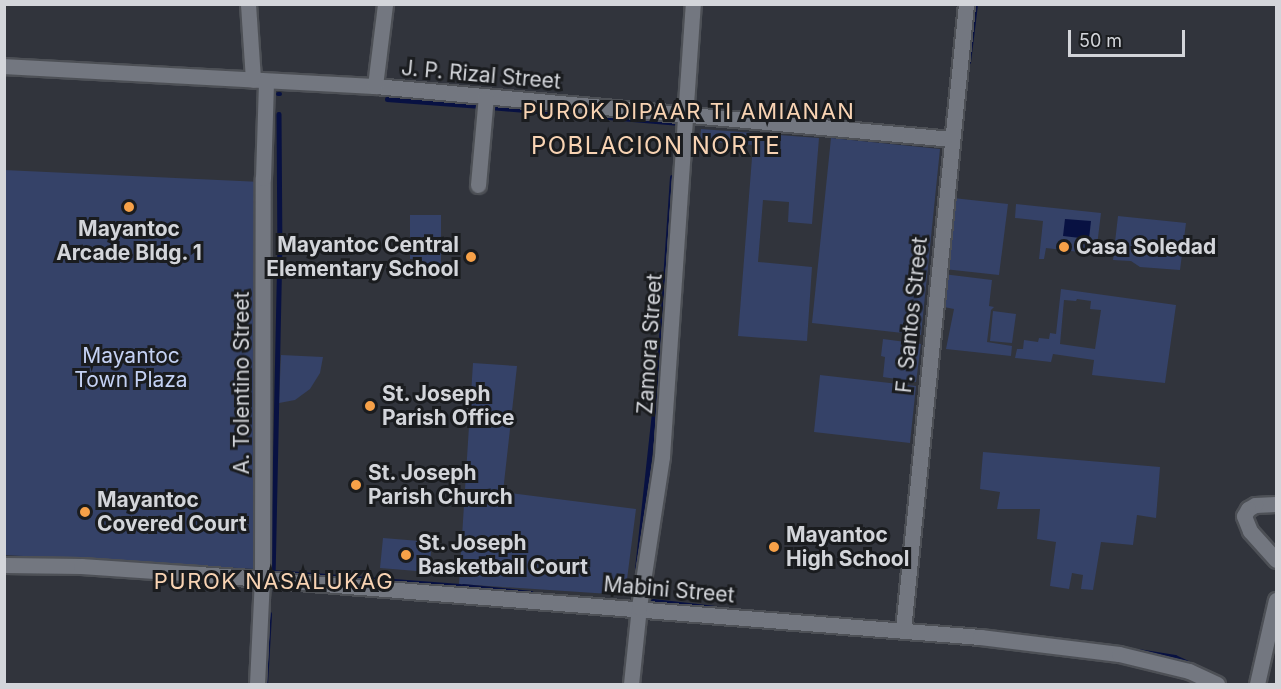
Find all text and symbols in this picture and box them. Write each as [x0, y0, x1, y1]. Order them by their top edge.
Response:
scale bar [1071, 18, 1188, 56]
text: 50 m [1079, 30, 1122, 51]
street label: J. P. Rizal Street [400, 55, 562, 95]
district label: PUROK DIPAAR TI AMIANAN [523, 99, 855, 125]
district label: POBLACION NORTE [531, 132, 781, 160]
marker: Mayantoc Arcade Bldg. 1 [122, 200, 136, 214]
place label: Mayantoc Arcade Bldg. 1 [56, 216, 202, 266]
place label: Mayantoc Central Elementary School [266, 232, 459, 282]
place label: Casa Soledad [1076, 234, 1216, 260]
street label: F. Santos Street [891, 236, 933, 394]
marker: Casa Soledad [1057, 240, 1071, 254]
marker: Mayantoc Central Elementary School [464, 250, 478, 264]
street label: Zamora Street [633, 273, 667, 415]
street label: A. Tolentino Street [229, 292, 255, 474]
park label: Mayantoc Town Plaza [74, 343, 188, 393]
place label: St. Joseph Parish Office [382, 381, 514, 431]
marker: St. Joseph Parish Office [363, 399, 377, 413]
place label: St. Joseph Parish Church [368, 460, 513, 510]
marker: St. Joseph Parish Church [349, 478, 363, 492]
place label: Mayantoc Covered Court [97, 487, 247, 537]
marker: Mayantoc Covered Court [78, 505, 92, 519]
place label: Mayantoc High School [786, 522, 909, 572]
place label: St. Joseph Basketball Court [418, 530, 588, 580]
marker: Mayantoc High School [767, 540, 781, 554]
marker: St. Joseph Basketball Court [399, 548, 413, 562]
district label: PUROK NASALUKAG [154, 569, 394, 595]
street label: Mabini Street [602, 572, 736, 608]

